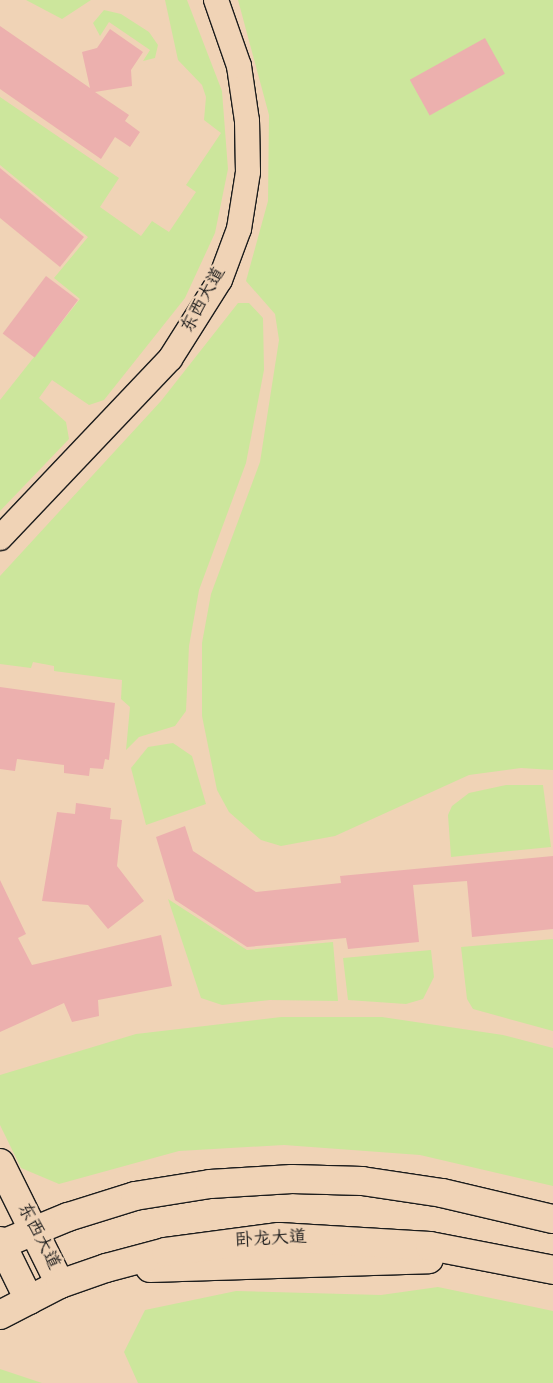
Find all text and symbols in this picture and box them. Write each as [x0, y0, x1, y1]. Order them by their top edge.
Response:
street label: 东西大道 [178, 264, 232, 338]
street label: 东西大道 [11, 1200, 63, 1274]
street label: 卧龙大道 [234, 1228, 308, 1254]

